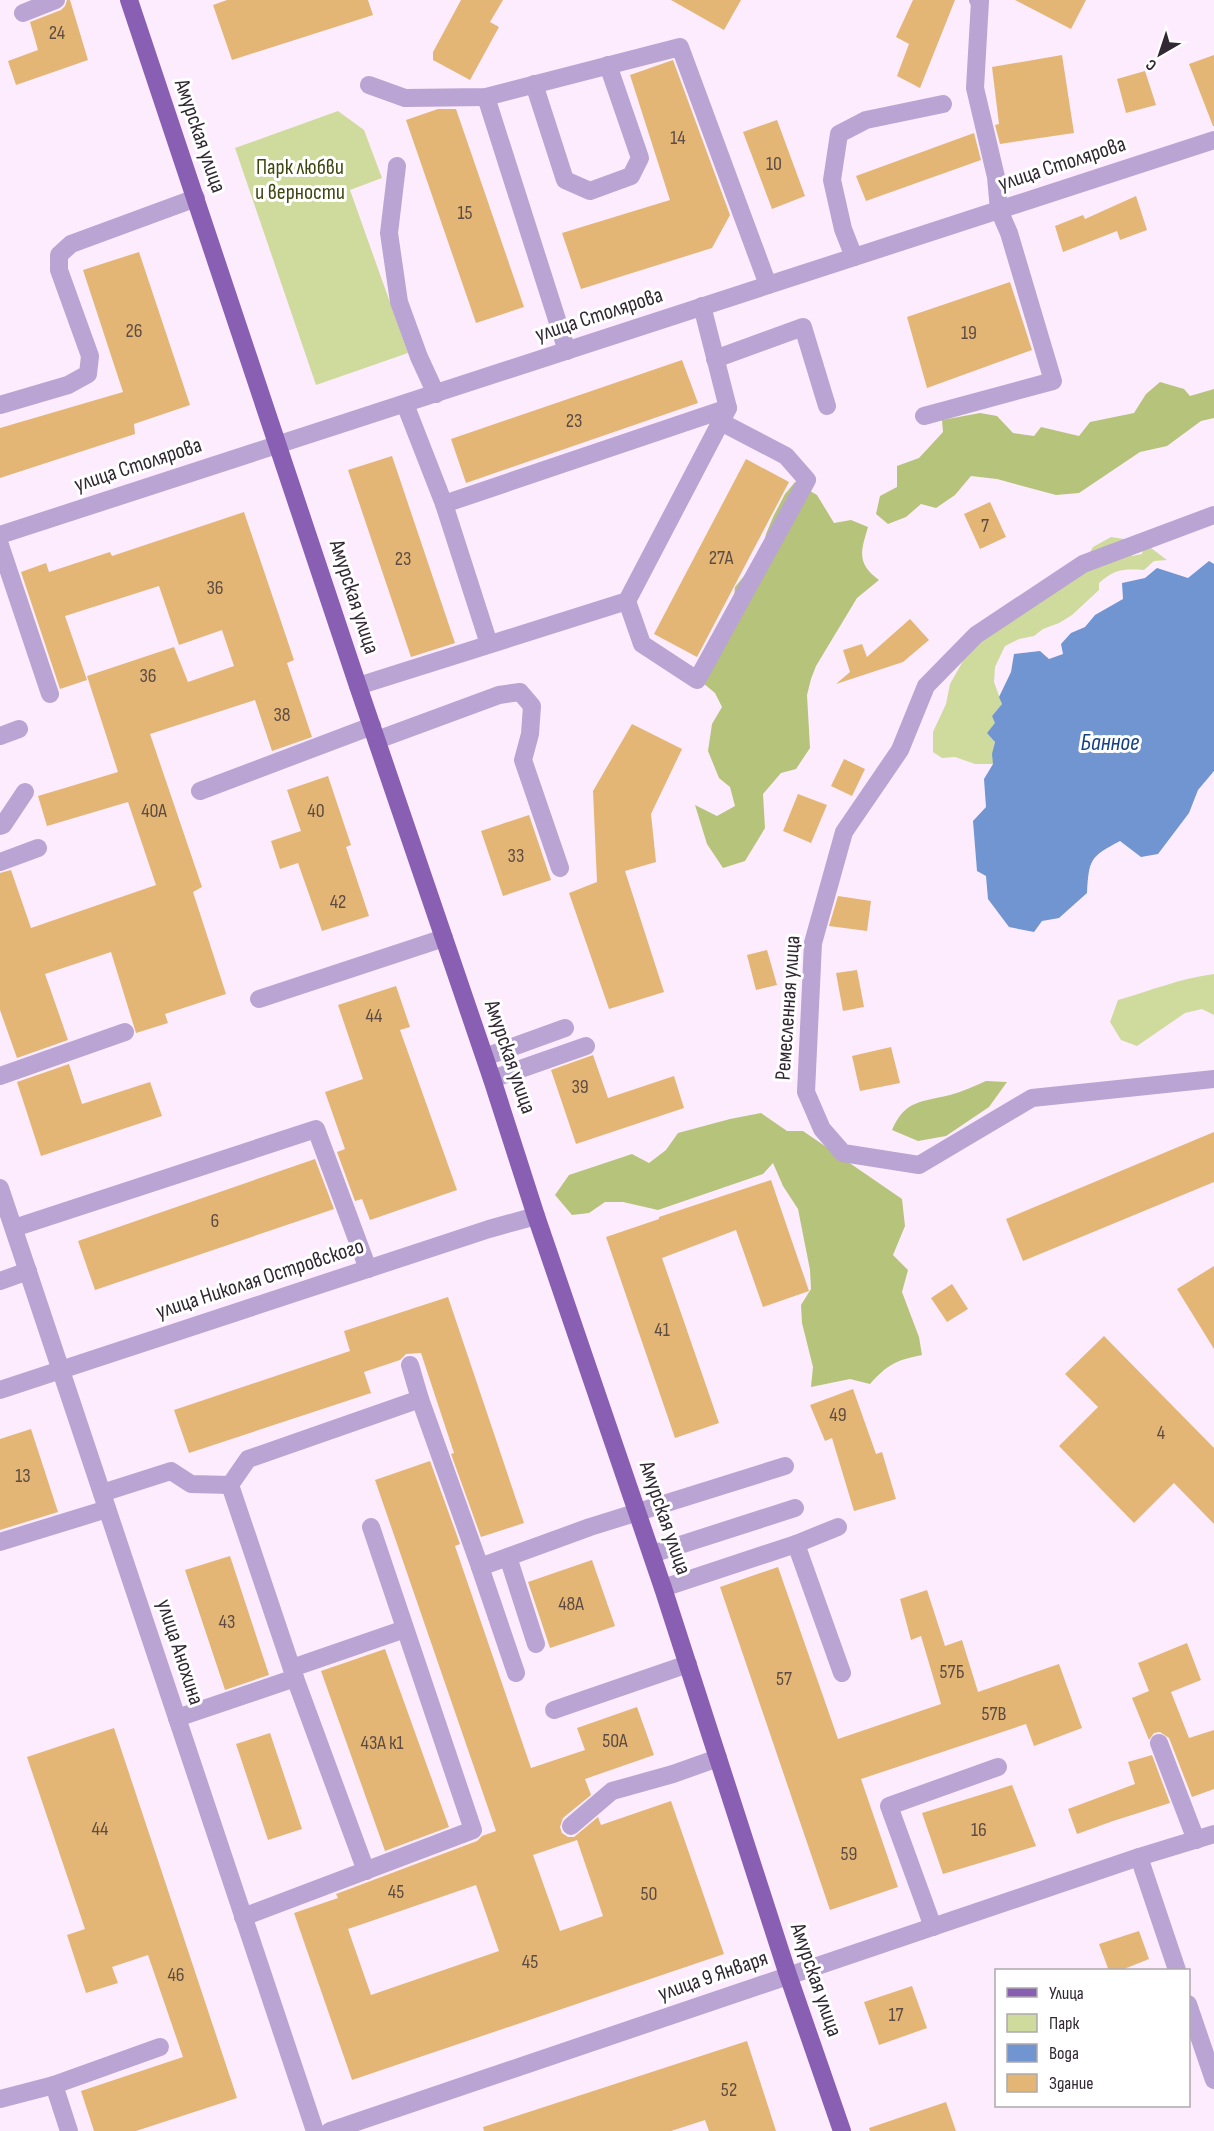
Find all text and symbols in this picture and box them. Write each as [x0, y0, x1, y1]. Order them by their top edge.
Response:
house number: 24 [49, 21, 65, 45]
north arrow [1130, 24, 1190, 84]
text: С [1142, 55, 1161, 74]
street label: Амурская улица [168, 75, 232, 196]
house number: 14 [670, 126, 686, 150]
street label: улица Столярова [995, 131, 1129, 197]
house number: 10 [766, 152, 782, 176]
park label: Парк любви и верности [255, 154, 345, 206]
house number: 15 [457, 201, 473, 225]
street label: улица Столярова [532, 282, 666, 348]
house number: 26 [126, 319, 143, 343]
house number: 19 [961, 321, 977, 345]
house number: 23 [566, 409, 582, 433]
street label: улица Столярова [71, 432, 205, 498]
house number: 7 [981, 514, 989, 538]
street label: Амурская улица [323, 536, 385, 657]
house number: 27А [709, 546, 734, 570]
house number: 23 [395, 547, 411, 571]
house number: 36 [206, 576, 224, 600]
house number: 36 [139, 664, 157, 688]
house number: 38 [273, 703, 291, 727]
water label: Банное [1081, 728, 1139, 757]
house number: 40А [141, 799, 167, 823]
house number: 40 [307, 799, 325, 823]
house number: 33 [508, 844, 524, 868]
house number: 42 [330, 890, 346, 914]
street label: Ремесленная улица [769, 935, 807, 1081]
street label: Амурская улица [478, 996, 542, 1117]
house number: 44 [366, 1004, 382, 1028]
house number: 39 [571, 1075, 589, 1099]
house number: 6 [211, 1209, 219, 1233]
street label: улица Николая Островского [153, 1233, 367, 1325]
house number: 41 [654, 1318, 670, 1342]
house number: 49 [829, 1403, 847, 1427]
house number: 4 [1157, 1421, 1165, 1445]
street label: Амурская улица [633, 1457, 697, 1578]
house number: 13 [15, 1464, 31, 1488]
house number: 48А [558, 1592, 584, 1616]
street label: улица Анохина [150, 1596, 210, 1708]
house number: 43 [219, 1610, 235, 1634]
house number: 57Б [940, 1660, 965, 1684]
house number: 57 [776, 1667, 792, 1691]
house number: 57В [982, 1702, 1007, 1726]
house number: 50А [602, 1729, 628, 1753]
house number: 43А к1 [360, 1731, 404, 1755]
house number: 44 [92, 1817, 108, 1841]
house number: 16 [971, 1818, 987, 1842]
house number: 59 [841, 1842, 857, 1866]
house number: 45 [388, 1880, 404, 1904]
house number: 50 [641, 1882, 657, 1906]
street label: Амурская улица [784, 1919, 848, 2040]
street label: улица 9 Января [655, 1945, 771, 2007]
house number: 45 [522, 1950, 538, 1974]
house number: 46 [167, 1963, 185, 1987]
legend [995, 1969, 1190, 2107]
text: Улица [1049, 1983, 1084, 2004]
house number: 17 [889, 2003, 903, 2027]
text: Парк [1049, 2013, 1080, 2034]
text: Вода [1049, 2043, 1079, 2064]
text: Здание [1049, 2073, 1094, 2094]
house number: 52 [721, 2078, 737, 2102]

